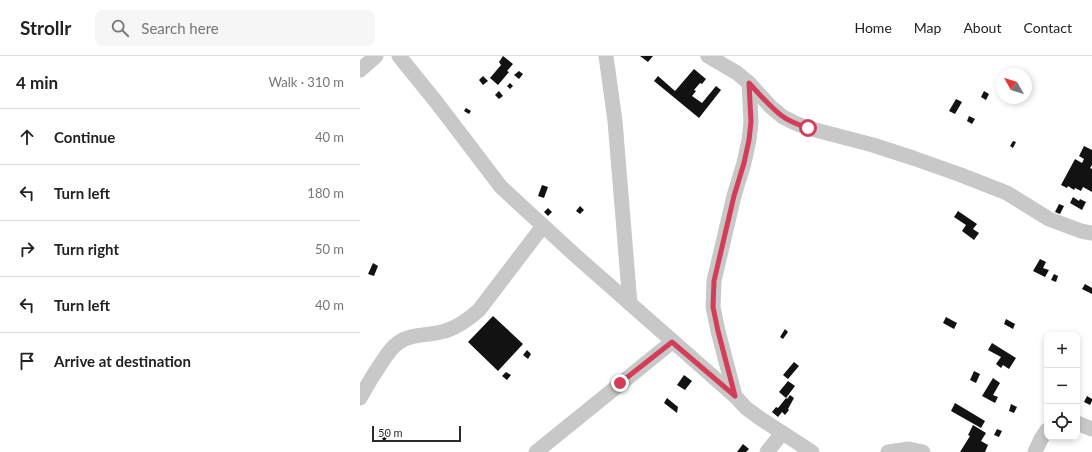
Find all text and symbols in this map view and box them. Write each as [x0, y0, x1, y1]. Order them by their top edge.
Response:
search box [95, 10, 375, 46]
text: Strollr [20, 16, 71, 39]
icon: search [109, 17, 131, 39]
text: Search here [141, 19, 219, 37]
text: Home [854, 19, 892, 36]
text: Map [914, 19, 941, 36]
text: About [963, 19, 1001, 36]
text: Contact [1023, 19, 1072, 36]
north arrow [996, 68, 1032, 104]
text: 4 min [16, 72, 58, 93]
text: Walk · 310 m [268, 74, 344, 90]
route start [799, 119, 817, 137]
icon: ahead [16, 126, 38, 148]
text: Continue [54, 128, 115, 146]
text: 40 m [315, 129, 344, 145]
icon: left [16, 182, 38, 204]
text: Turn left [54, 184, 110, 202]
text: 180 m [307, 185, 344, 201]
icon: right [16, 238, 38, 260]
text: Turn right [54, 240, 119, 258]
text: 50 m [315, 241, 344, 257]
icon: left [16, 294, 38, 316]
text: Turn left [54, 296, 110, 314]
text: 40 m [315, 297, 344, 313]
map controls [1044, 332, 1080, 440]
button: + [1044, 332, 1080, 368]
icon: arrive [16, 350, 38, 372]
text: Arrive at destination [54, 352, 191, 370]
button: − [1044, 368, 1080, 404]
route end [611, 374, 629, 392]
button: locate [1044, 404, 1080, 440]
scale bar [372, 424, 461, 443]
text: 50 m [378, 426, 403, 439]

